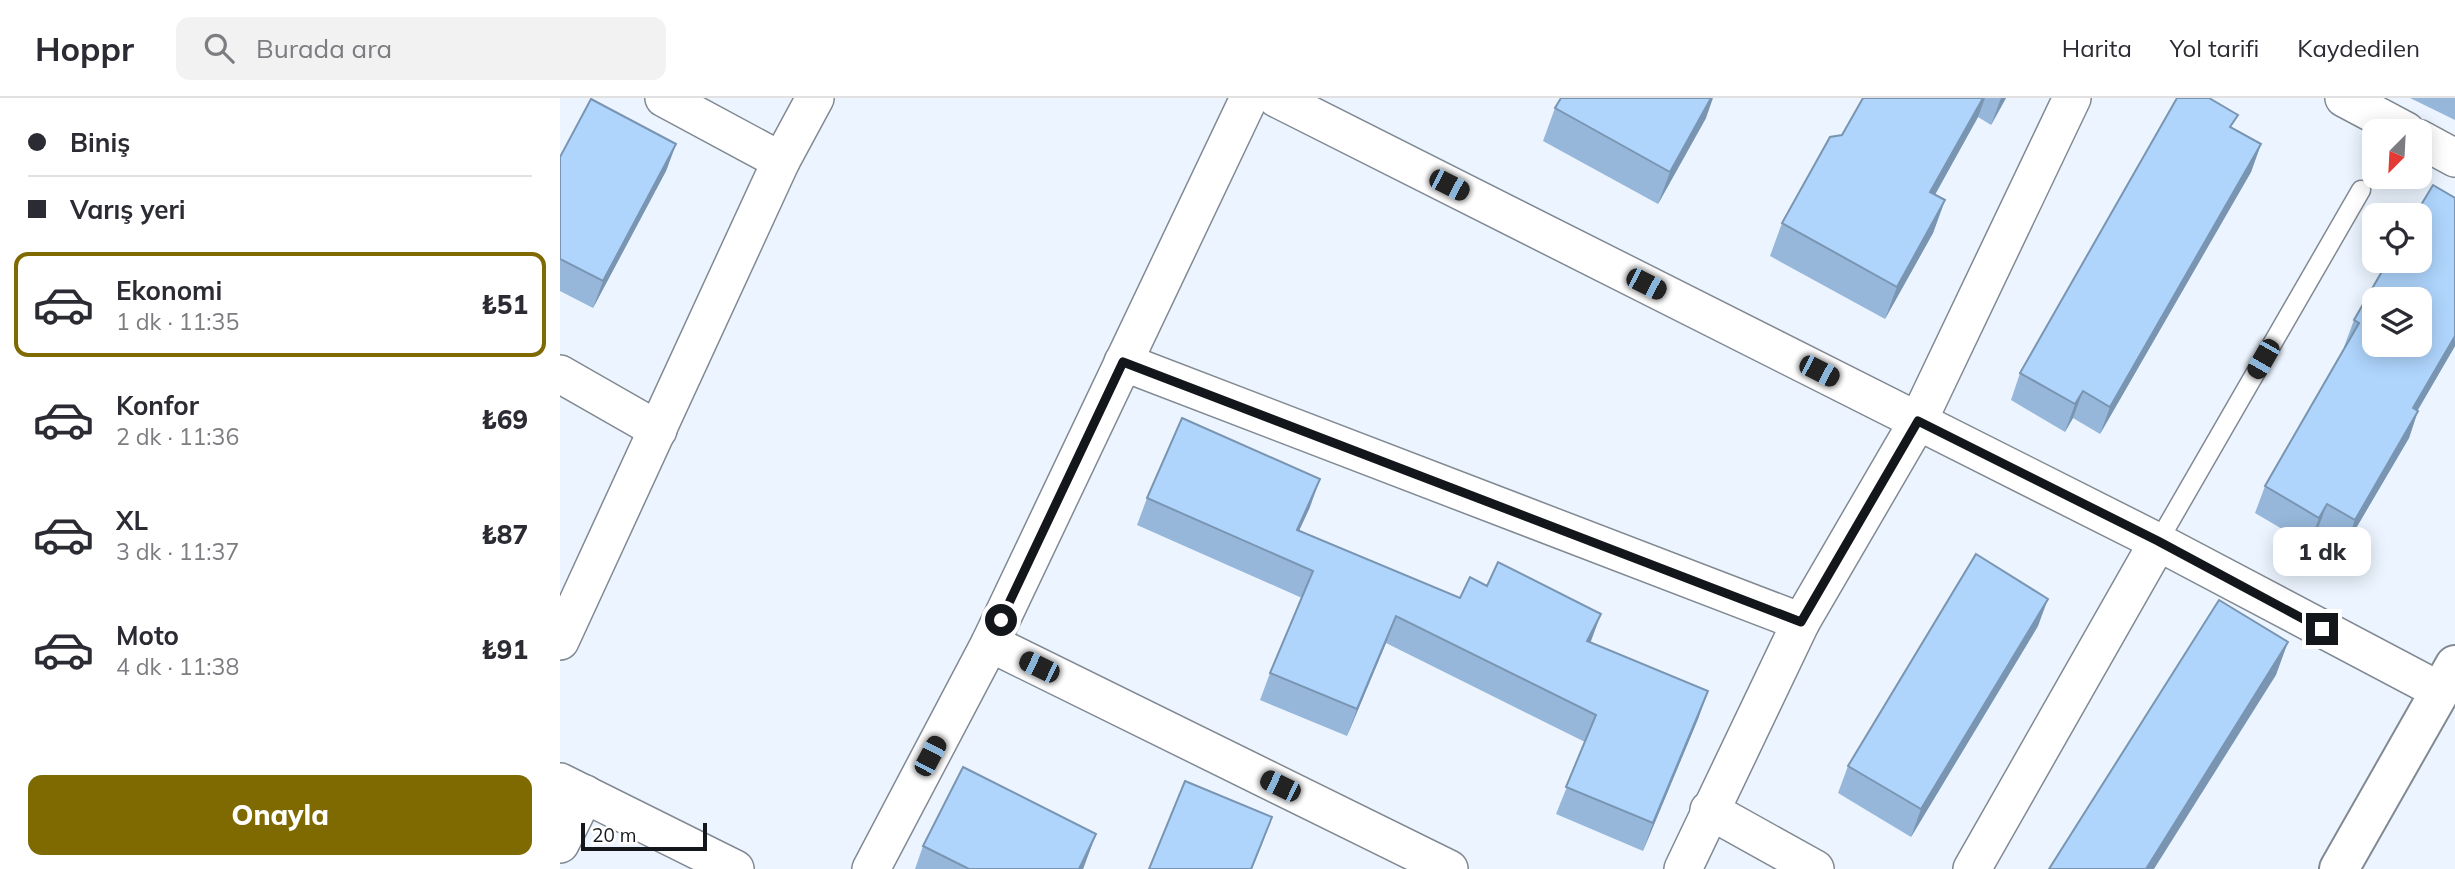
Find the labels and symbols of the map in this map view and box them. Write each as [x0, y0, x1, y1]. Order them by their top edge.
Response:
north arrow [2362, 119, 2432, 189]
car [1426, 166, 1473, 204]
car [1623, 265, 1670, 303]
car [2244, 336, 2283, 382]
car [1796, 352, 1843, 390]
callout: 1 dk [2273, 528, 2371, 576]
route start [985, 604, 1017, 636]
route end [2306, 613, 2338, 645]
car [1016, 648, 1063, 686]
car [911, 733, 950, 779]
car [1257, 767, 1304, 805]
scale bar [581, 820, 707, 852]

